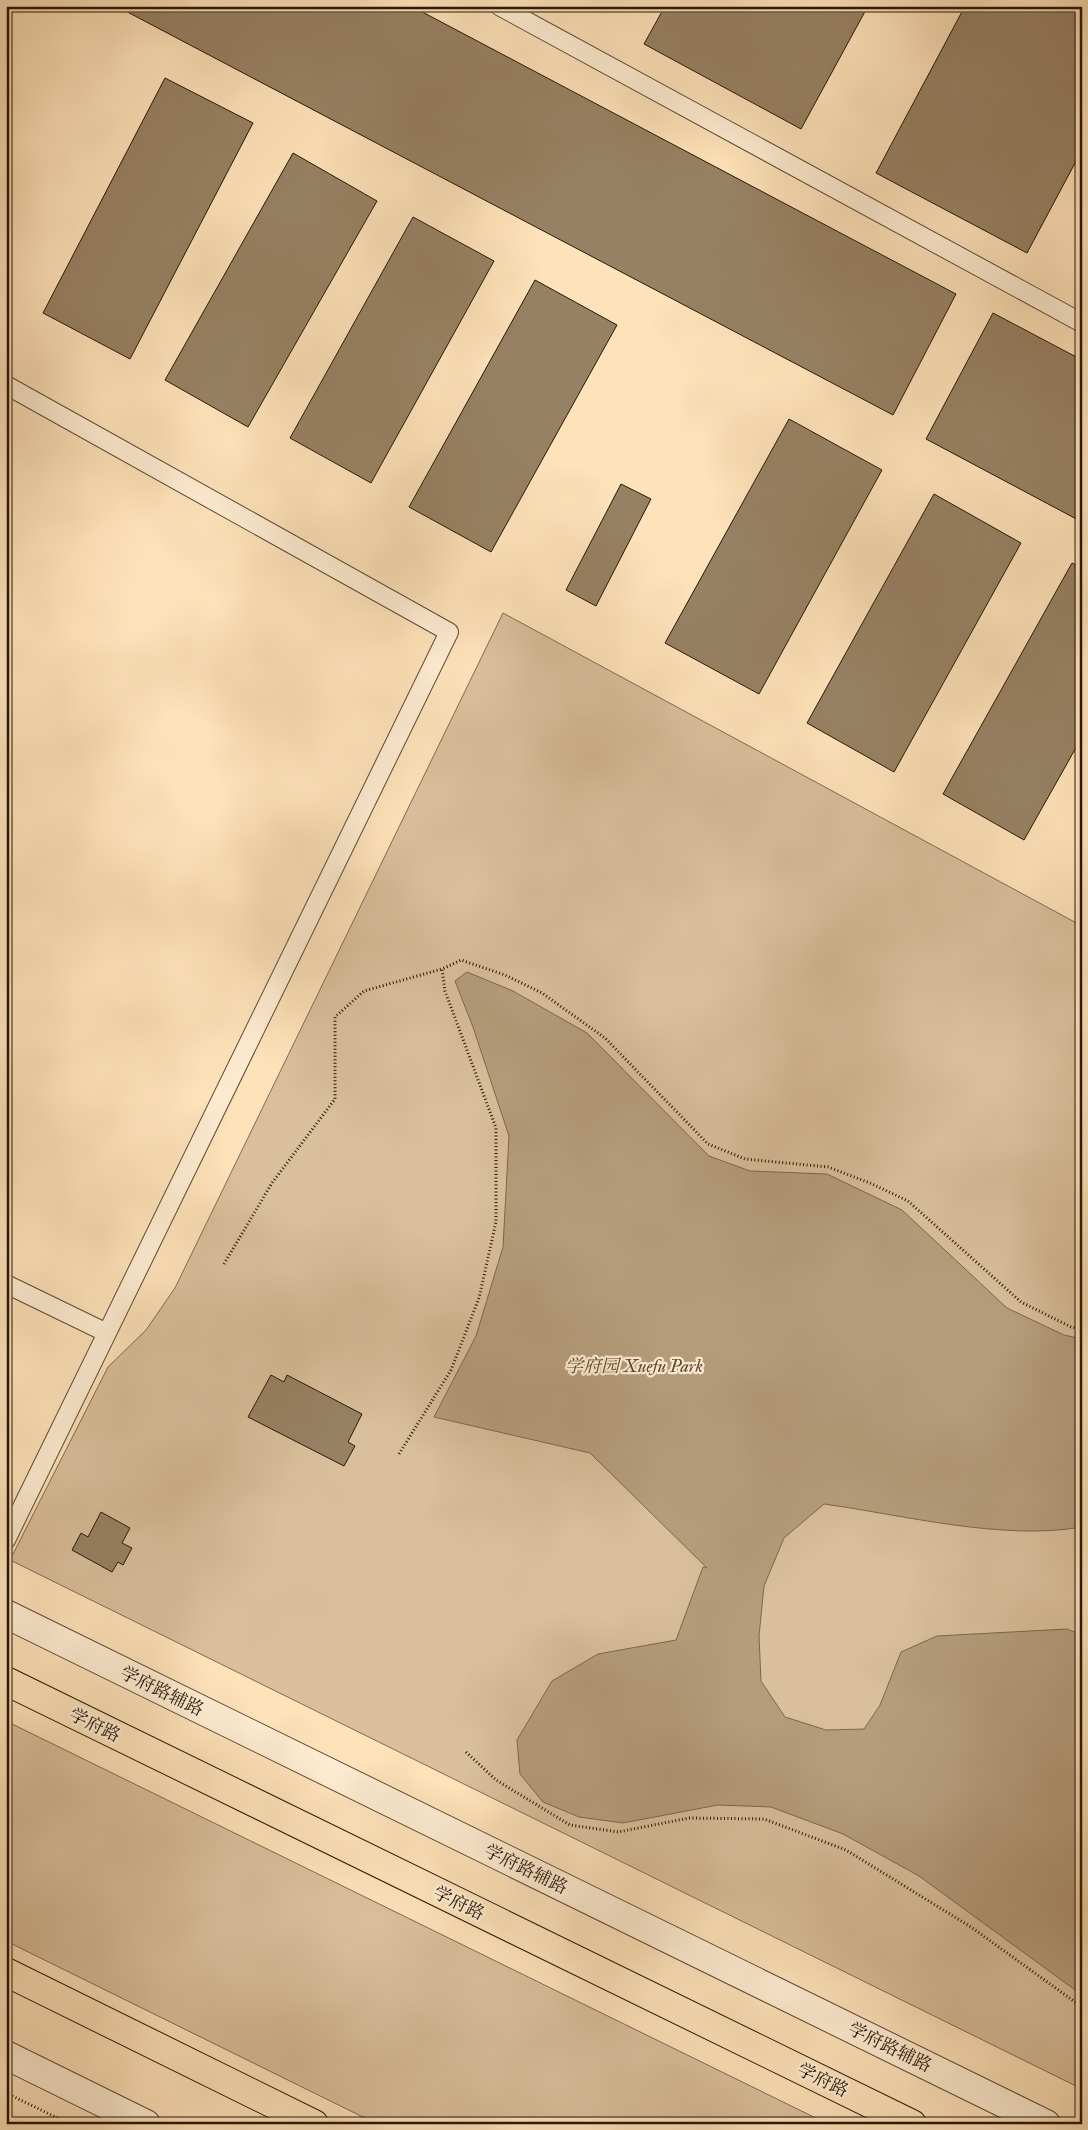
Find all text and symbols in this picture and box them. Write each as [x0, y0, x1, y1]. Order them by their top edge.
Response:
park label: 学府园 Xuefu Park [565, 1355, 703, 1378]
street label: 学府路辅路 [116, 1661, 207, 1722]
street label: 学府路 [65, 1703, 124, 1748]
street label: 学府路辅路 [480, 1839, 571, 1900]
street label: 学府路 [429, 1881, 488, 1926]
street label: 学府路辅路 [844, 2017, 935, 2078]
street label: 学府路 [793, 2058, 852, 2103]

